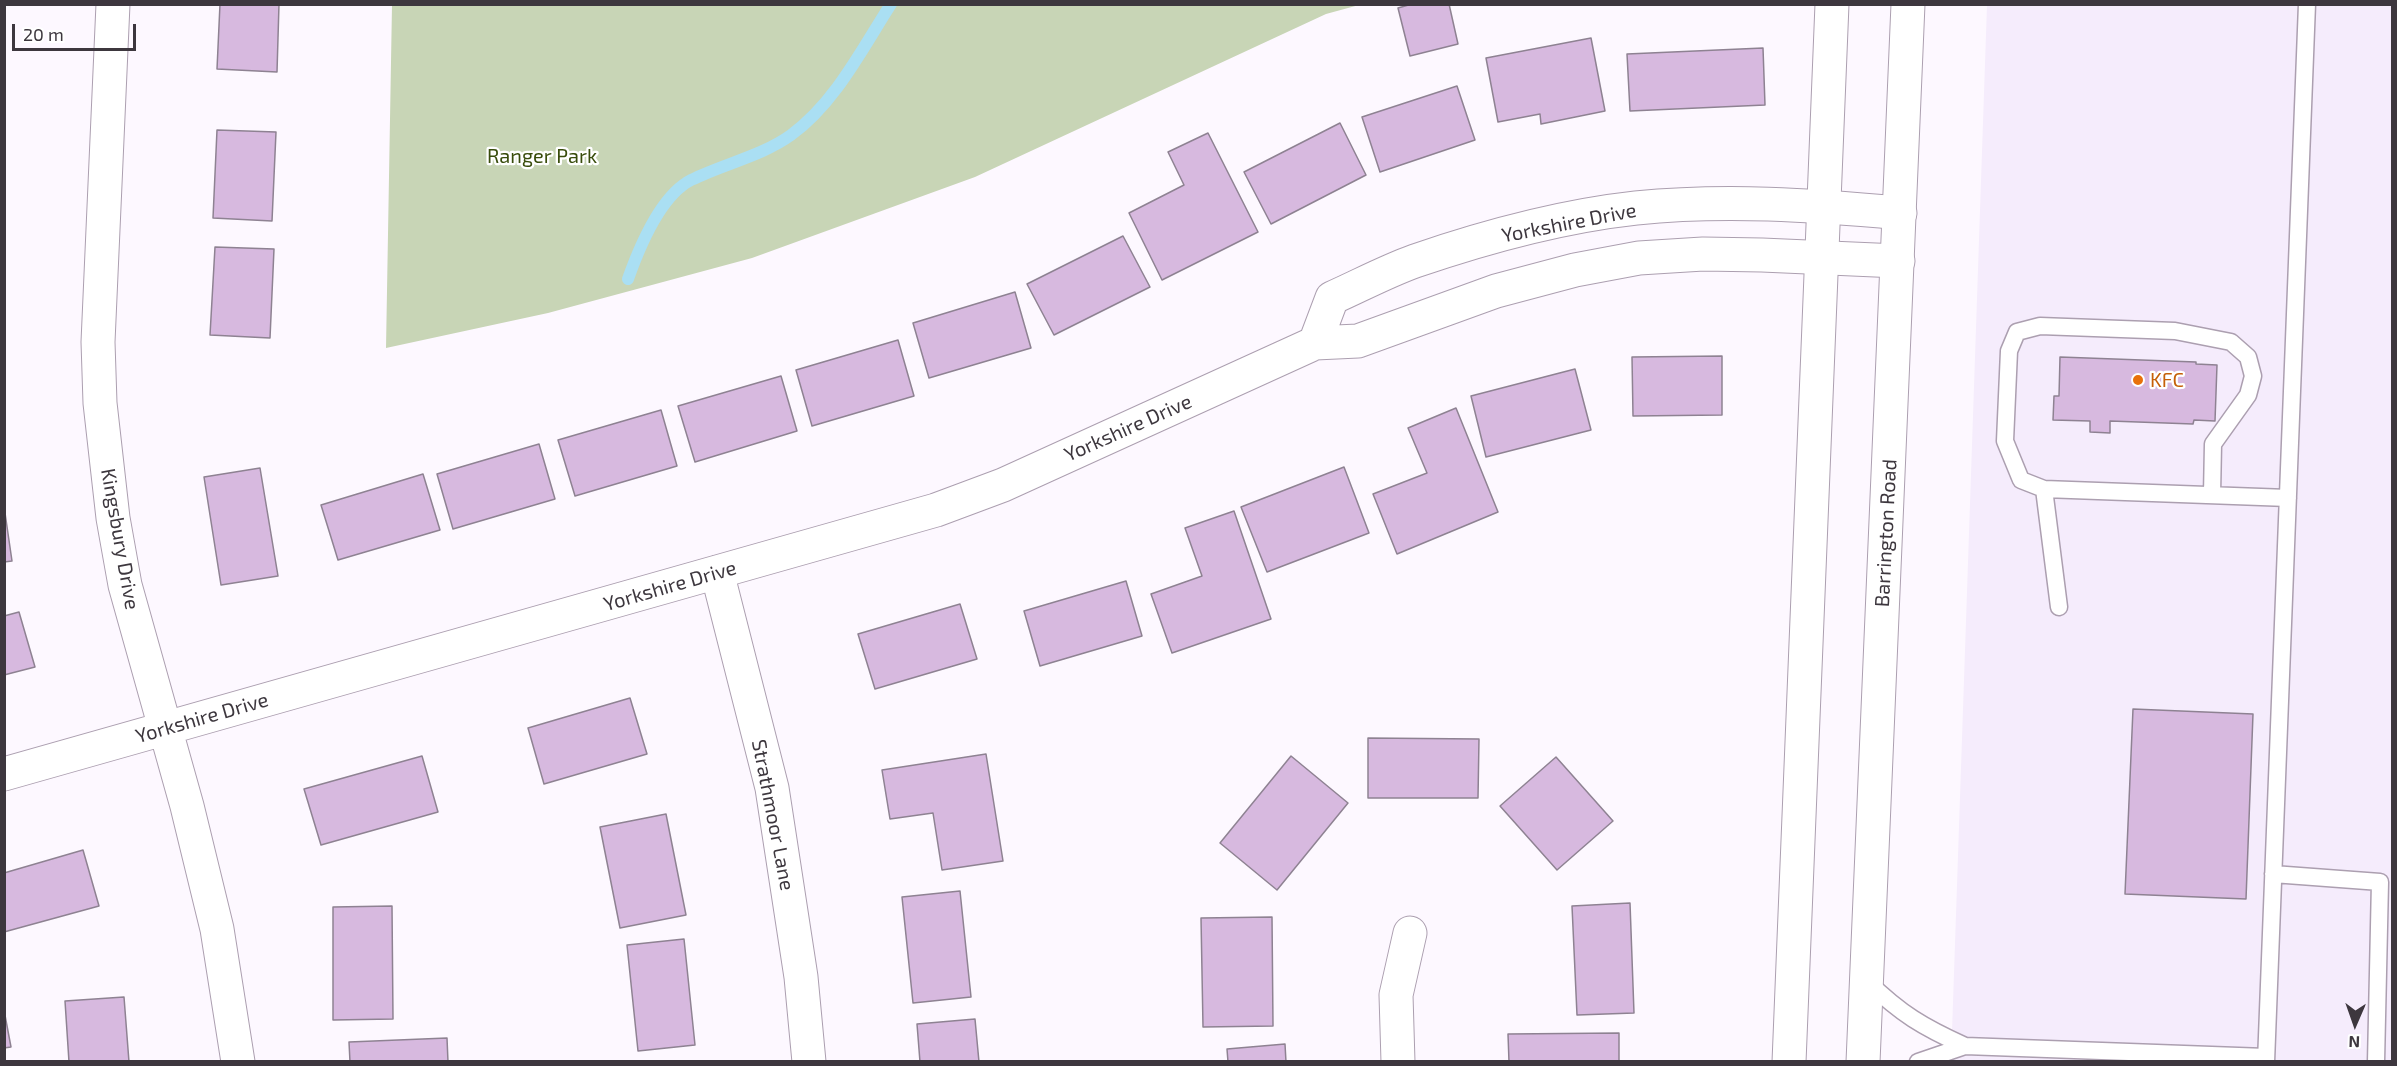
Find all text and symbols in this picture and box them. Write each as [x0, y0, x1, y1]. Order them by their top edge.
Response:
scale bar [15, 12, 140, 50]
text: 20 m [23, 23, 64, 45]
park label: Ranger Park [487, 144, 597, 168]
street label: Yorkshire Drive [1500, 198, 1638, 248]
place label: KFC [2150, 368, 2184, 392]
marker: KFC [2131, 373, 2145, 387]
street label: Yorkshire Drive [1061, 389, 1195, 467]
street label: Barrington Road [1870, 458, 1902, 608]
street label: Kingsbury Drive [96, 466, 144, 612]
street label: Yorkshire Drive [601, 556, 739, 616]
street label: Yorkshire Drive [133, 688, 271, 748]
street label: Strathmoor Lane [747, 737, 799, 893]
north arrow [2325, 994, 2385, 1054]
text: N [2348, 1033, 2360, 1052]

